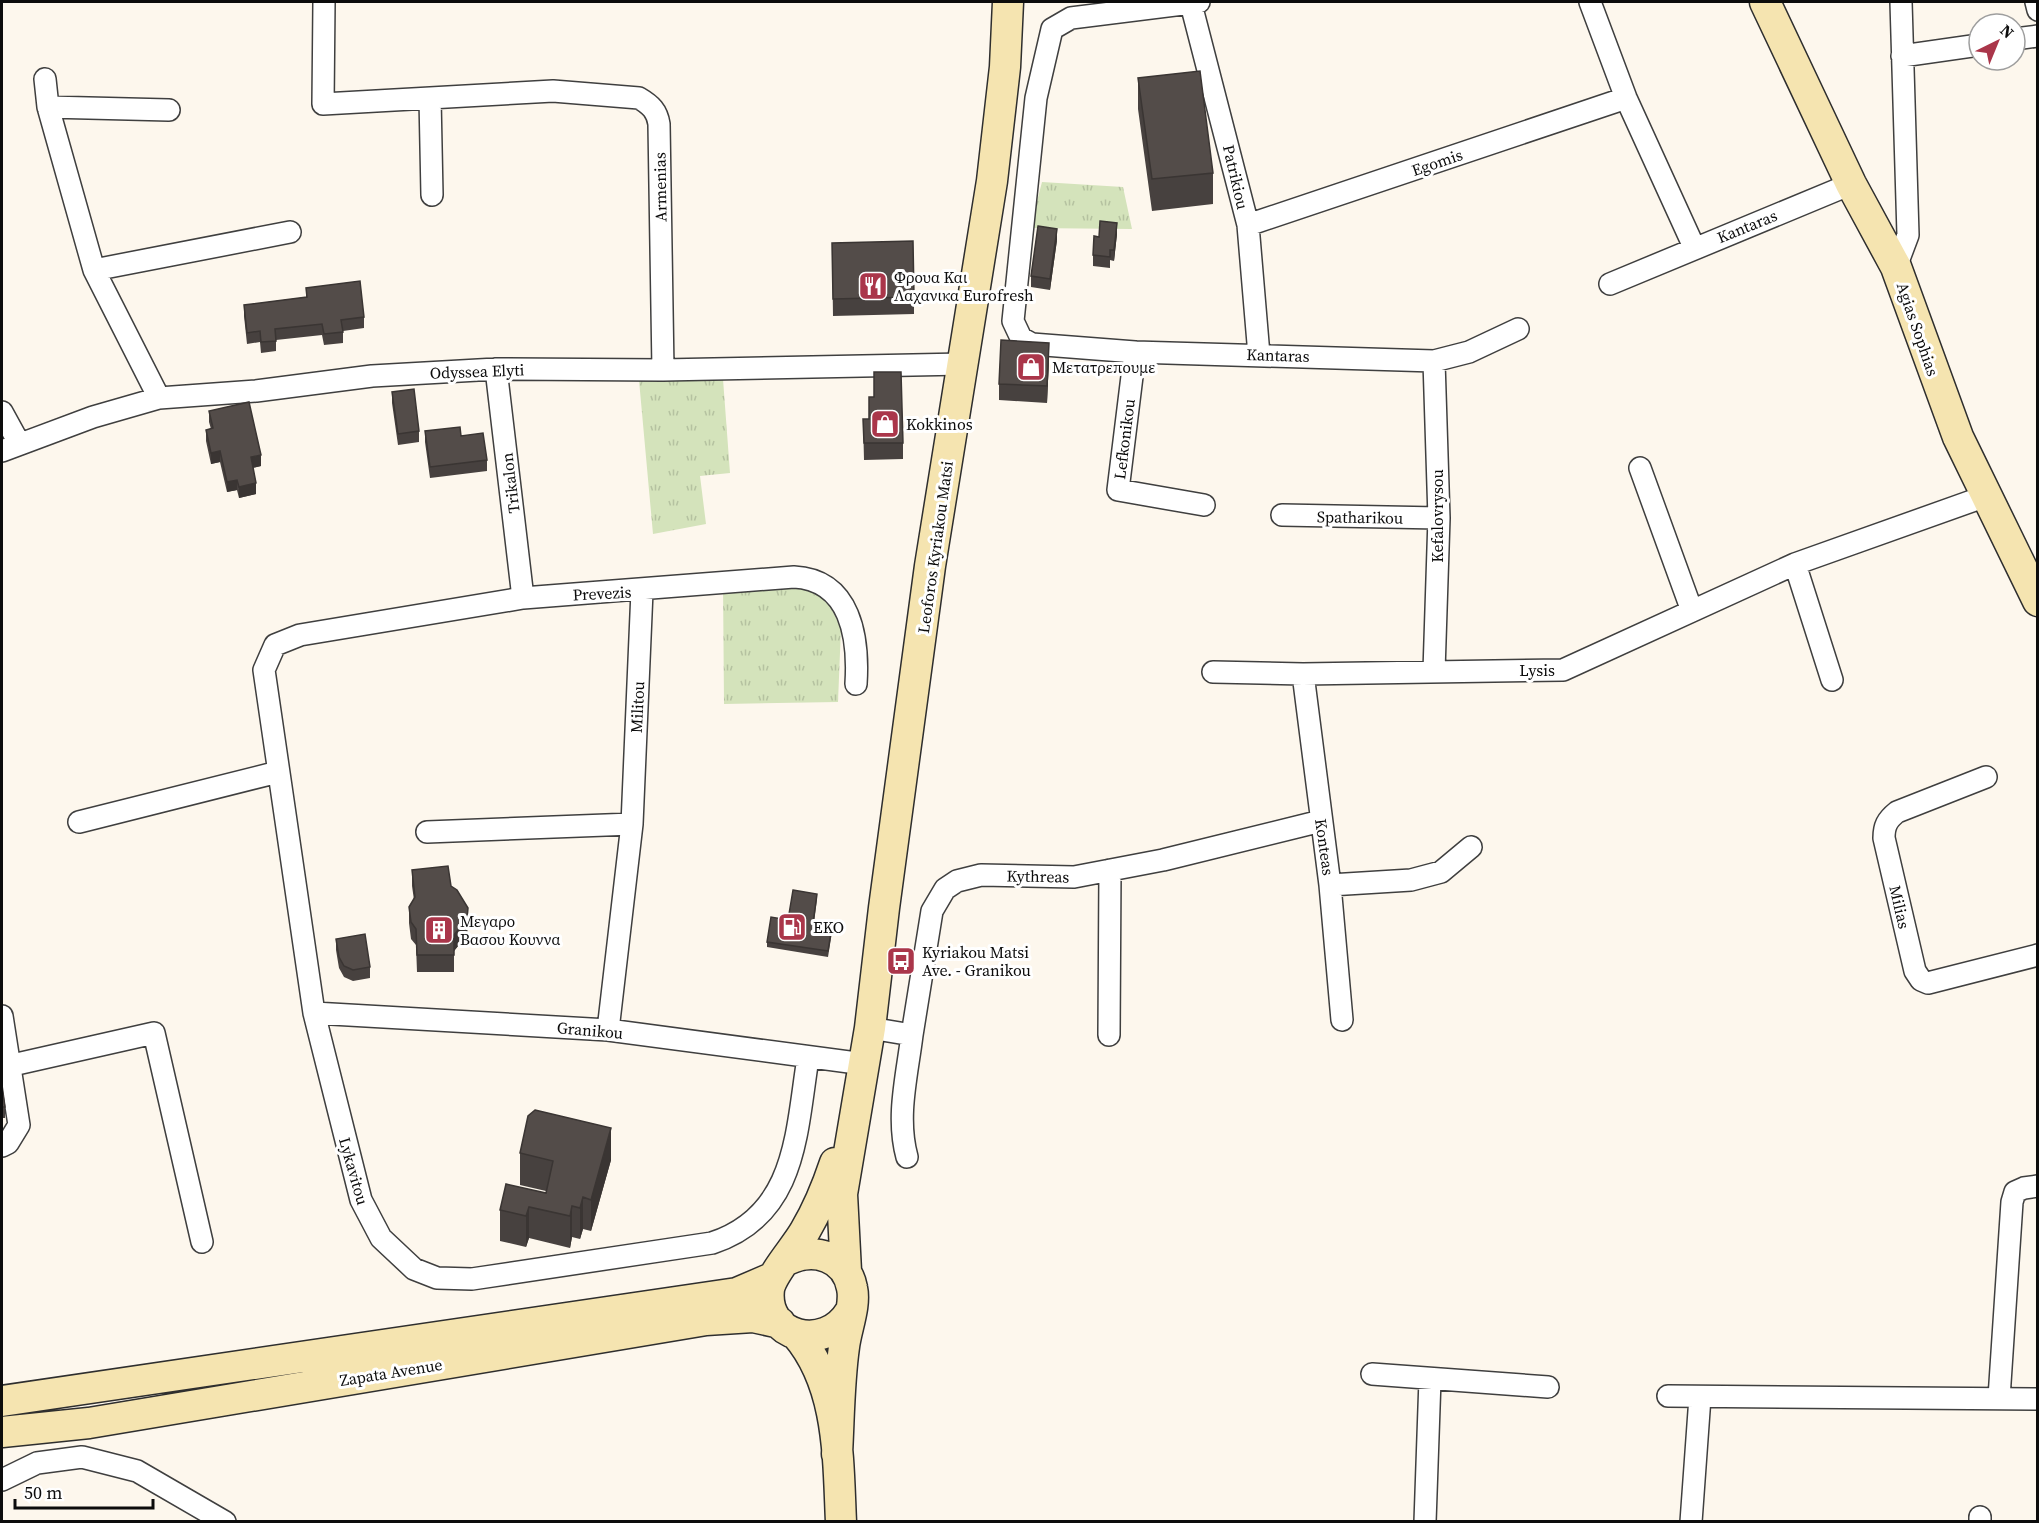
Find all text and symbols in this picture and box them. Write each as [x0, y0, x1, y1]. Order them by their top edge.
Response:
north arrow [1967, 12, 2027, 72]
text: N [1995, 19, 2019, 43]
street label: Patrikiou [1218, 142, 1254, 212]
street label: Egomis [1409, 143, 1465, 181]
street label: Armenias [648, 152, 672, 222]
street label: Kantaras [1714, 204, 1780, 248]
place label: Φρουα Και Λαχανικα Eurofresh [894, 266, 1034, 306]
restaurant icon: Φρουα Και Λαχανικα Eurofresh [857, 270, 889, 302]
street label: Agias Sophias [1892, 279, 1944, 379]
street label: Kantaras [1246, 343, 1310, 367]
shop icon: Μετατρεπουμε [1015, 351, 1047, 383]
place label: Μετατρεπουμε [1052, 356, 1155, 378]
street label: Odyssea Elyti [429, 358, 525, 384]
street label: Lefkonikou [1108, 397, 1140, 481]
shop icon: Kokkinos [869, 408, 901, 440]
place label: Kokkinos [906, 413, 973, 435]
street label: Trikalon [495, 451, 525, 515]
street label: Leoforos Kyriakou Matsi [912, 459, 958, 635]
street label: Kefalovrysou [1426, 469, 1448, 563]
street label: Spatharikou [1317, 505, 1403, 529]
street label: Prevezis [572, 580, 632, 606]
street label: Lysis [1519, 659, 1555, 681]
street label: Militou [625, 681, 649, 733]
street label: Konteas [1310, 817, 1340, 877]
street label: Kythreas [1006, 864, 1070, 888]
street label: Milias [1884, 883, 1916, 931]
place label: Μεγαρο Βασου Κουννα [460, 910, 560, 950]
fuel station icon: EKO [776, 911, 808, 943]
building icon: Μεγαρο Βασου Κουννα [423, 914, 455, 946]
place label: EKO [813, 916, 844, 938]
place label: Kyriakou Matsi Ave. - Granikou [922, 941, 1031, 981]
bus stop icon: Kyriakou Matsi Ave. - Granikou [885, 945, 917, 977]
street label: Granikou [556, 1016, 624, 1044]
street label: Lykavitou [334, 1135, 374, 1207]
street label: Zapata Avenue [338, 1353, 444, 1391]
scale bar [15, 1472, 153, 1510]
text: 50 m [24, 1480, 62, 1505]

